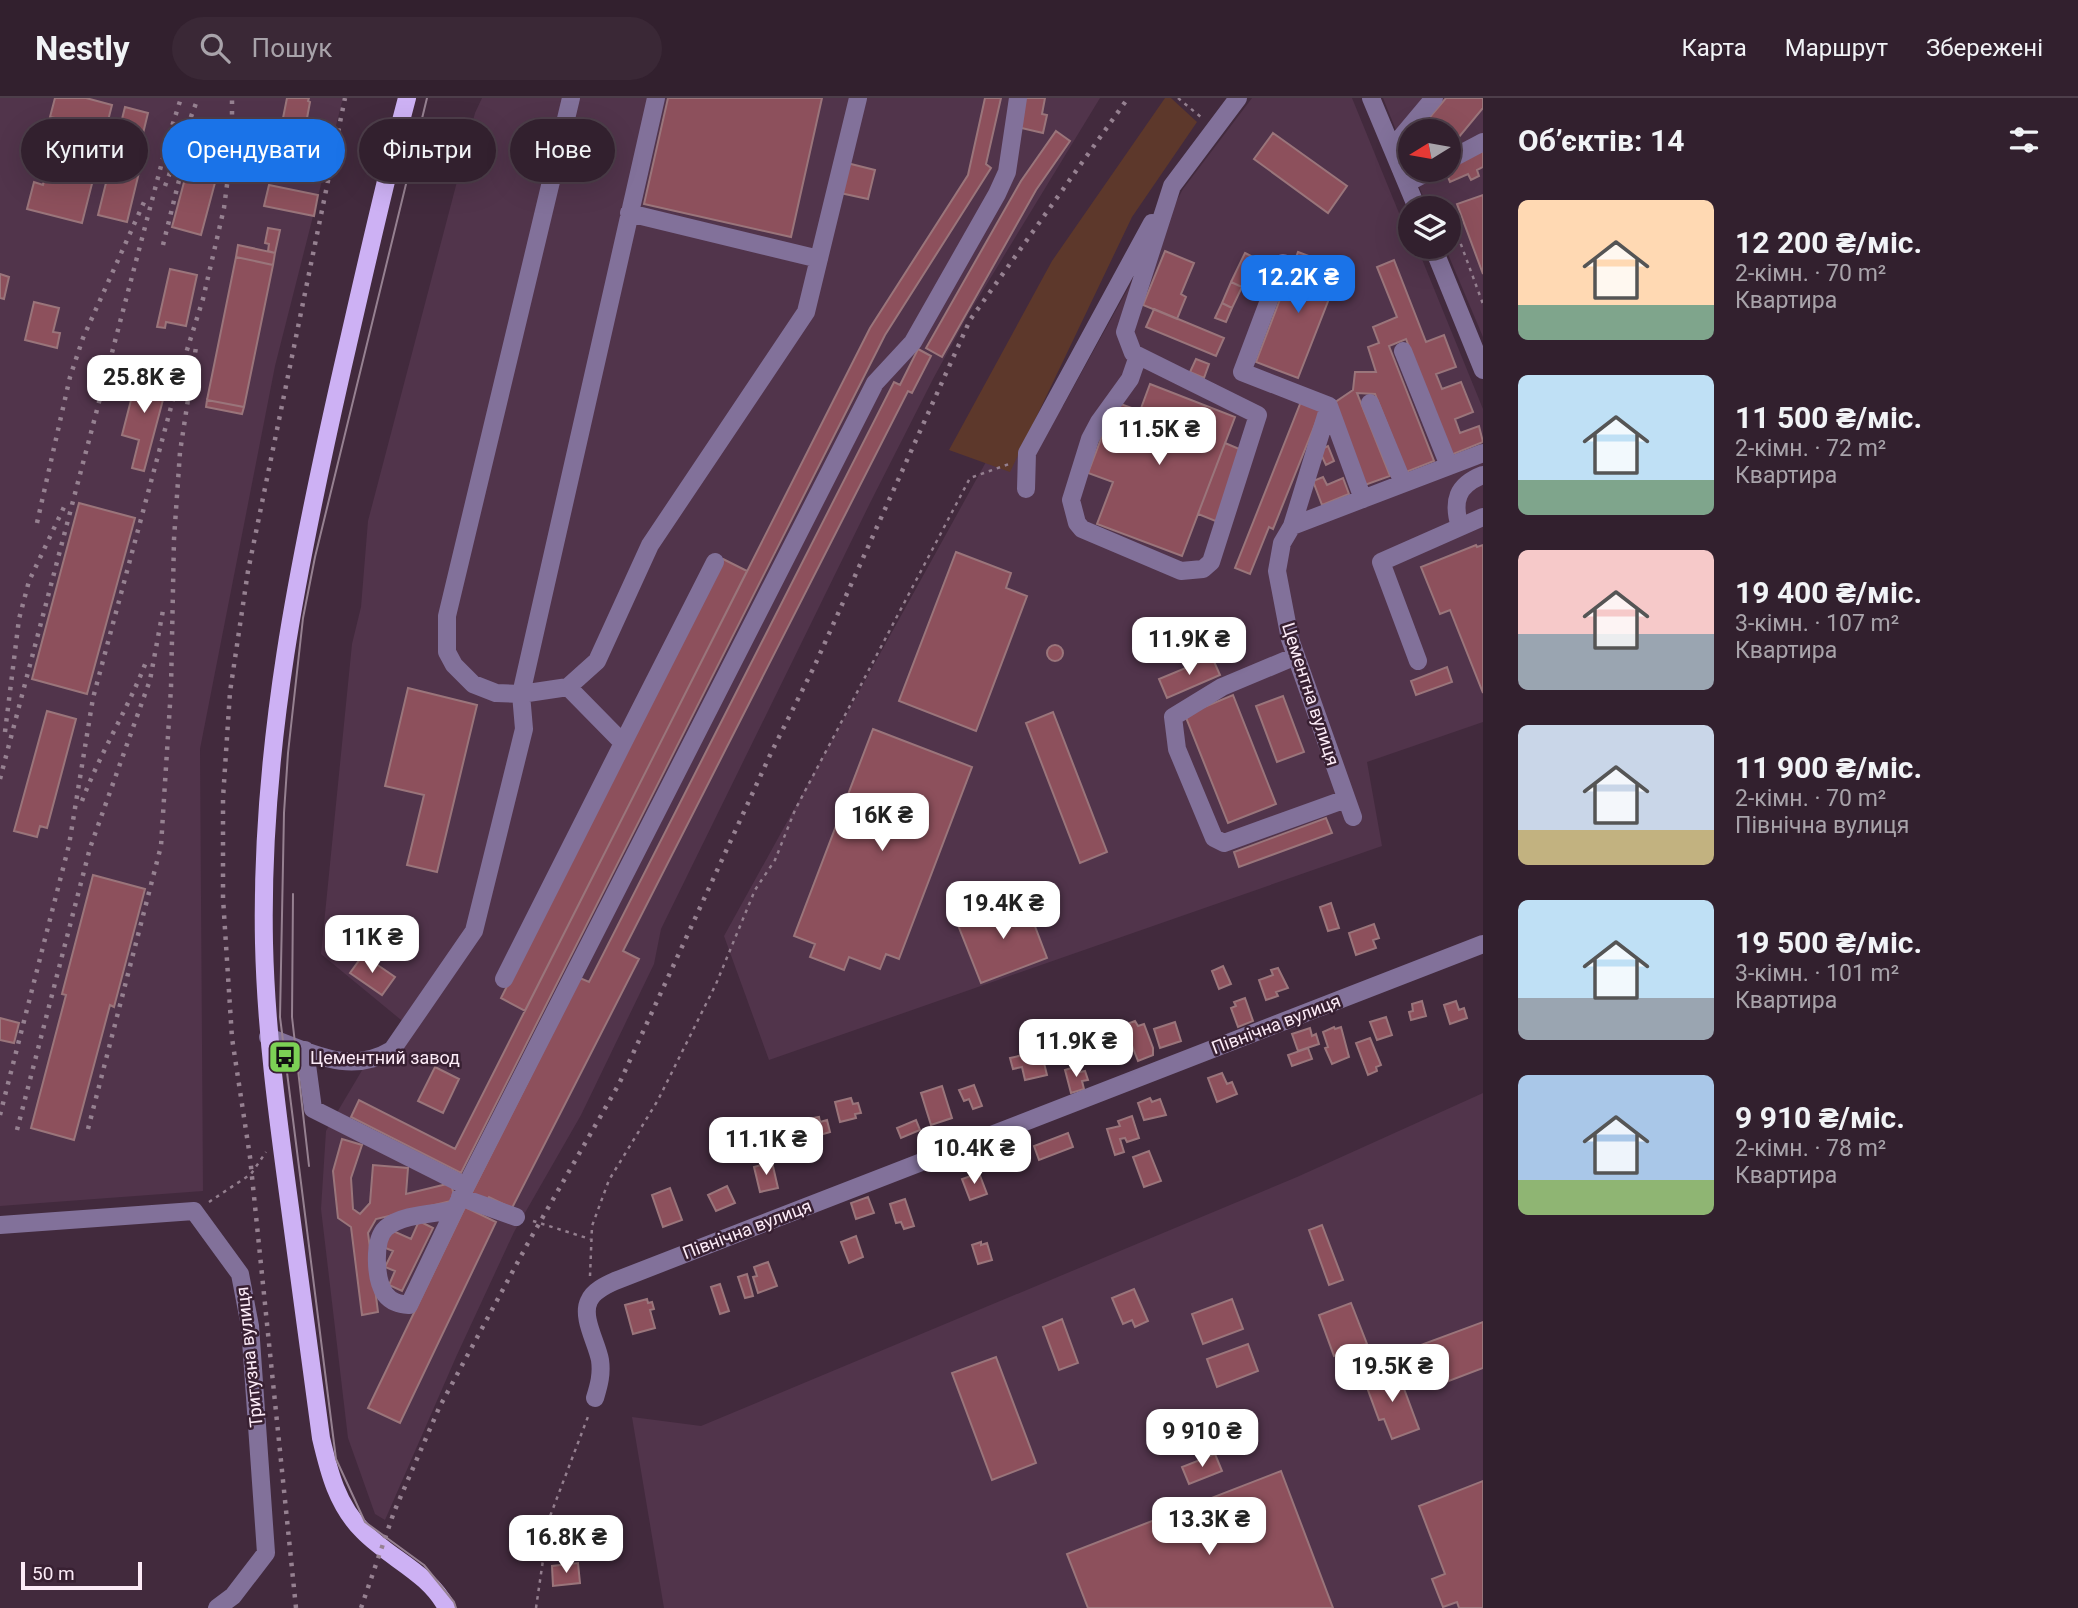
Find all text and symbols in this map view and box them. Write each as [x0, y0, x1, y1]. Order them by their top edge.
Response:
search box [172, 17, 662, 80]
text: Nestly [35, 29, 130, 68]
icon: search [196, 29, 234, 67]
text: Пошук [252, 33, 332, 63]
text: Карта [1681, 34, 1747, 62]
text: Маршрут [1785, 34, 1888, 62]
text: Збережені [1926, 34, 2043, 62]
chip: Купити [21, 119, 148, 182]
chip: Орендувати [162, 119, 345, 182]
chip: Фільтри [359, 119, 496, 182]
chip: Нове [510, 119, 615, 182]
north arrow [1398, 119, 1461, 182]
map controls [1398, 119, 1461, 259]
icon: filters [2005, 121, 2043, 159]
text: Об’єктів: 14 [1518, 123, 1684, 158]
button: layers [1398, 196, 1461, 259]
text: 12 200 ₴/міс. [1735, 225, 1922, 260]
icon: home [1574, 228, 1658, 312]
pin: 12.2K ₴ [1233, 256, 1363, 315]
text: 2-кімн. · 70 m² [1735, 260, 1886, 287]
text: 12.2K ₴ [1257, 264, 1339, 291]
text: Квартира [1735, 287, 1837, 314]
pin: 25.8K ₴ [79, 356, 209, 415]
text: 25.8K ₴ [103, 364, 185, 391]
text: 11 500 ₴/міс. [1735, 400, 1922, 435]
icon: home [1574, 403, 1658, 487]
pin: 11.5K ₴ [1094, 408, 1224, 467]
text: 11.5K ₴ [1118, 416, 1200, 443]
text: 2-кімн. · 72 m² [1735, 435, 1886, 462]
text: Квартира [1735, 462, 1837, 489]
text: 19 400 ₴/міс. [1735, 575, 1922, 610]
icon: home [1574, 578, 1658, 662]
text: 3-кімн. · 107 m² [1735, 610, 1899, 637]
pin: 11.9K ₴ [1124, 618, 1254, 677]
street label: Цементна вулиця [1278, 620, 1344, 768]
text: 11.9K ₴ [1148, 626, 1230, 653]
text: Квартира [1735, 637, 1837, 664]
text: 11 900 ₴/міс. [1735, 750, 1922, 785]
icon: home [1574, 753, 1658, 837]
text: 2-кімн. · 70 m² [1735, 785, 1886, 812]
pin: 16K ₴ [833, 794, 931, 853]
text: 16K ₴ [851, 802, 913, 829]
text: Північна вулиця [1735, 812, 1909, 839]
pin: 19.4K ₴ [938, 882, 1068, 941]
text: 19.4K ₴ [962, 890, 1044, 917]
pin: 11K ₴ [323, 916, 421, 975]
text: 11K ₴ [341, 924, 403, 951]
text: 19 500 ₴/міс. [1735, 925, 1922, 960]
icon: home [1574, 928, 1658, 1012]
text: 3-кімн. · 101 m² [1735, 960, 1899, 987]
text: Квартира [1735, 987, 1837, 1014]
street label: Північна вулиця [1209, 990, 1343, 1058]
pin: 11.9K ₴ [1011, 1020, 1141, 1079]
text: 11.9K ₴ [1035, 1028, 1117, 1055]
bus stop icon: Цементний завод [266, 1038, 304, 1076]
place label: Цементний завод [310, 1047, 460, 1068]
text: 9 910 ₴/міс. [1735, 1100, 1905, 1135]
icon: home [1574, 1103, 1658, 1187]
pin: 11.1K ₴ [701, 1118, 831, 1177]
text: 11.1K ₴ [725, 1126, 807, 1153]
pin: 10.4K ₴ [909, 1126, 1039, 1186]
text: 10.4K ₴ [933, 1135, 1015, 1162]
text: 2-кімн. · 78 m² [1735, 1135, 1886, 1162]
text: Квартира [1735, 1162, 1837, 1189]
street label: Північна вулиця [680, 1195, 814, 1263]
street label: Тритузна вулиця [231, 1286, 267, 1428]
pin: 19.5K ₴ [1327, 1344, 1457, 1404]
text: 19.5K ₴ [1351, 1353, 1433, 1380]
pin: 9 910 ₴ [1137, 1410, 1267, 1469]
text: 9 910 ₴ [1162, 1418, 1242, 1445]
pin: 13.3K ₴ [1144, 1498, 1274, 1557]
text: 13.3K ₴ [1168, 1506, 1250, 1533]
pin: 16.8K ₴ [501, 1516, 631, 1575]
text: 16.8K ₴ [525, 1524, 607, 1551]
scale bar [21, 1559, 142, 1591]
text: 50 m [32, 1562, 75, 1585]

